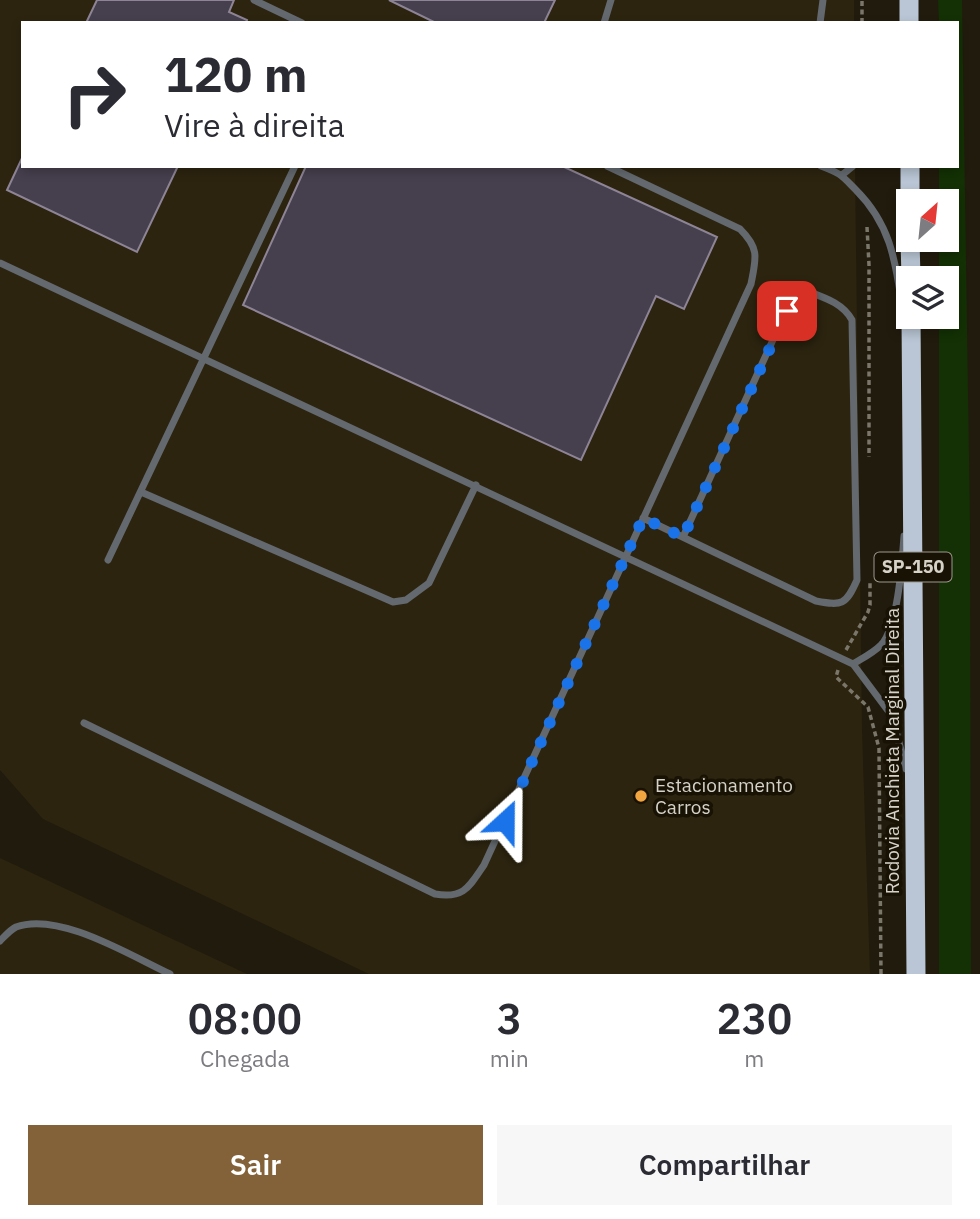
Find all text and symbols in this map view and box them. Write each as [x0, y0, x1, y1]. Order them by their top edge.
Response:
text: 120 m [164, 42, 308, 105]
icon: right [49, 49, 140, 140]
text: Vire à direita [164, 104, 345, 146]
north arrow [896, 189, 959, 252]
map controls [896, 189, 959, 329]
button: layers [896, 266, 959, 329]
pin [757, 281, 817, 341]
icon: arrive [768, 292, 806, 330]
road number: SP-150 [874, 552, 951, 582]
street label: Rodovia Anchieta Marginal Direita [880, 608, 904, 894]
place label: Estacionamento Carros [655, 773, 793, 819]
position arrow [468, 784, 542, 858]
marker: Estacionamento Carros [633, 788, 649, 804]
text: 08:00 [188, 991, 302, 1046]
text: 3 [497, 991, 522, 1046]
text: 230 [717, 991, 792, 1046]
text: Chegada [200, 1043, 290, 1073]
text: min [490, 1043, 529, 1073]
text: m [744, 1043, 764, 1073]
button: Sair [28, 1125, 483, 1205]
button: Compartilhar [497, 1125, 952, 1205]

